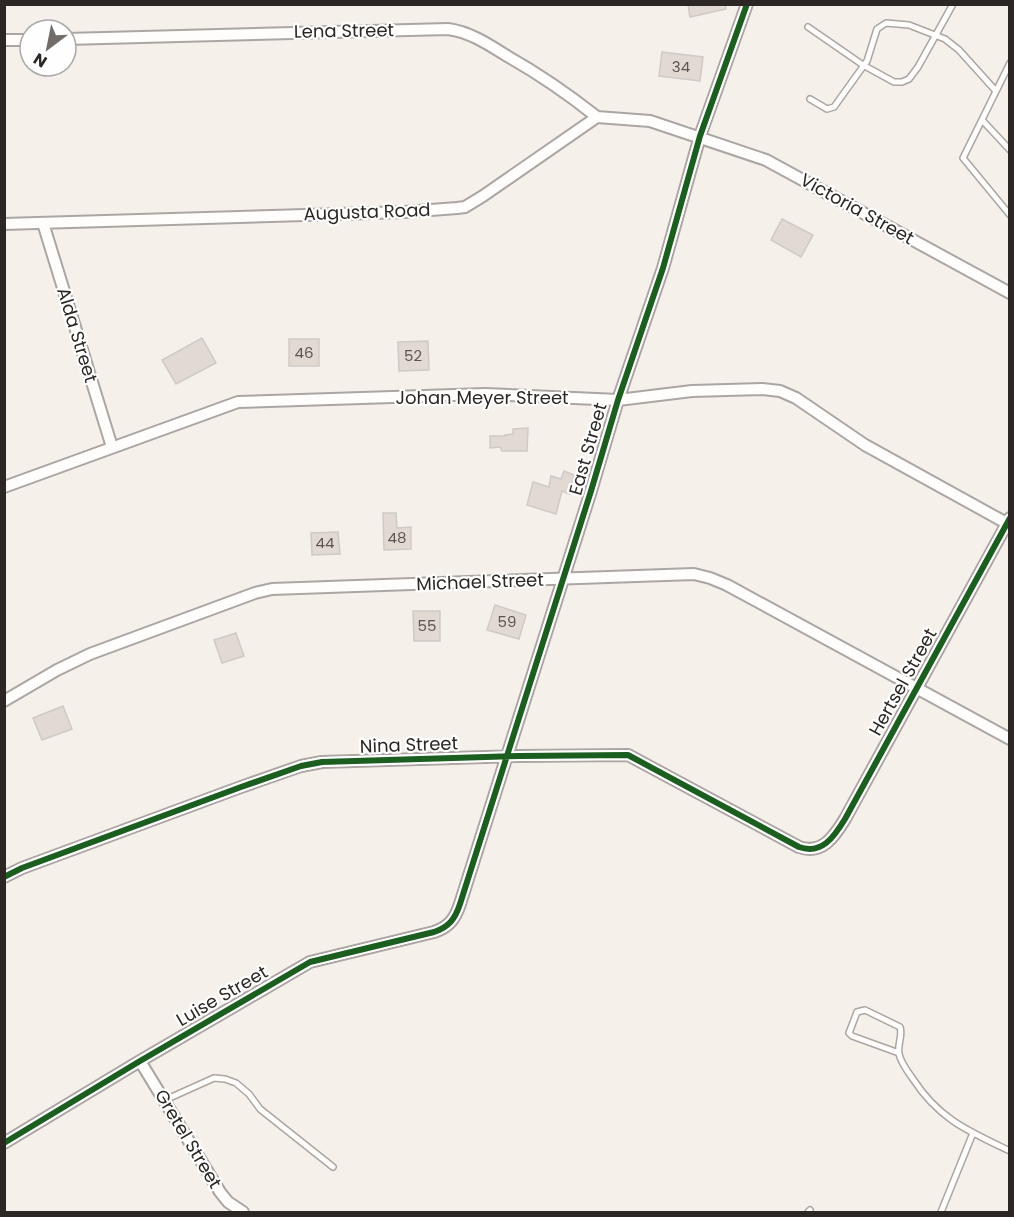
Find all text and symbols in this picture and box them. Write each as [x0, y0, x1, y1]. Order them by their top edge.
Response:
street label: Lena Street [294, 17, 394, 44]
north arrow [18, 18, 78, 78]
text: N [29, 47, 52, 73]
house number: 34 [672, 56, 690, 77]
street label: Victoria Street [796, 167, 919, 250]
street label: Augusta Road [303, 197, 431, 226]
street label: Alda Street [51, 284, 104, 386]
house number: 46 [295, 342, 313, 363]
house number: 52 [404, 345, 422, 366]
street label: Johan Meyer Street [395, 385, 569, 410]
street label: East Street [562, 400, 613, 498]
house number: 48 [388, 527, 406, 548]
house number: 44 [316, 532, 334, 553]
street label: Michael Street [416, 567, 544, 596]
house number: 59 [498, 611, 516, 632]
house number: 55 [418, 615, 436, 636]
street label: Hertsel Street [863, 623, 942, 740]
street label: Nina Street [359, 730, 459, 759]
street label: Luise Street [171, 959, 272, 1032]
street label: Gretel Street [149, 1085, 228, 1193]

